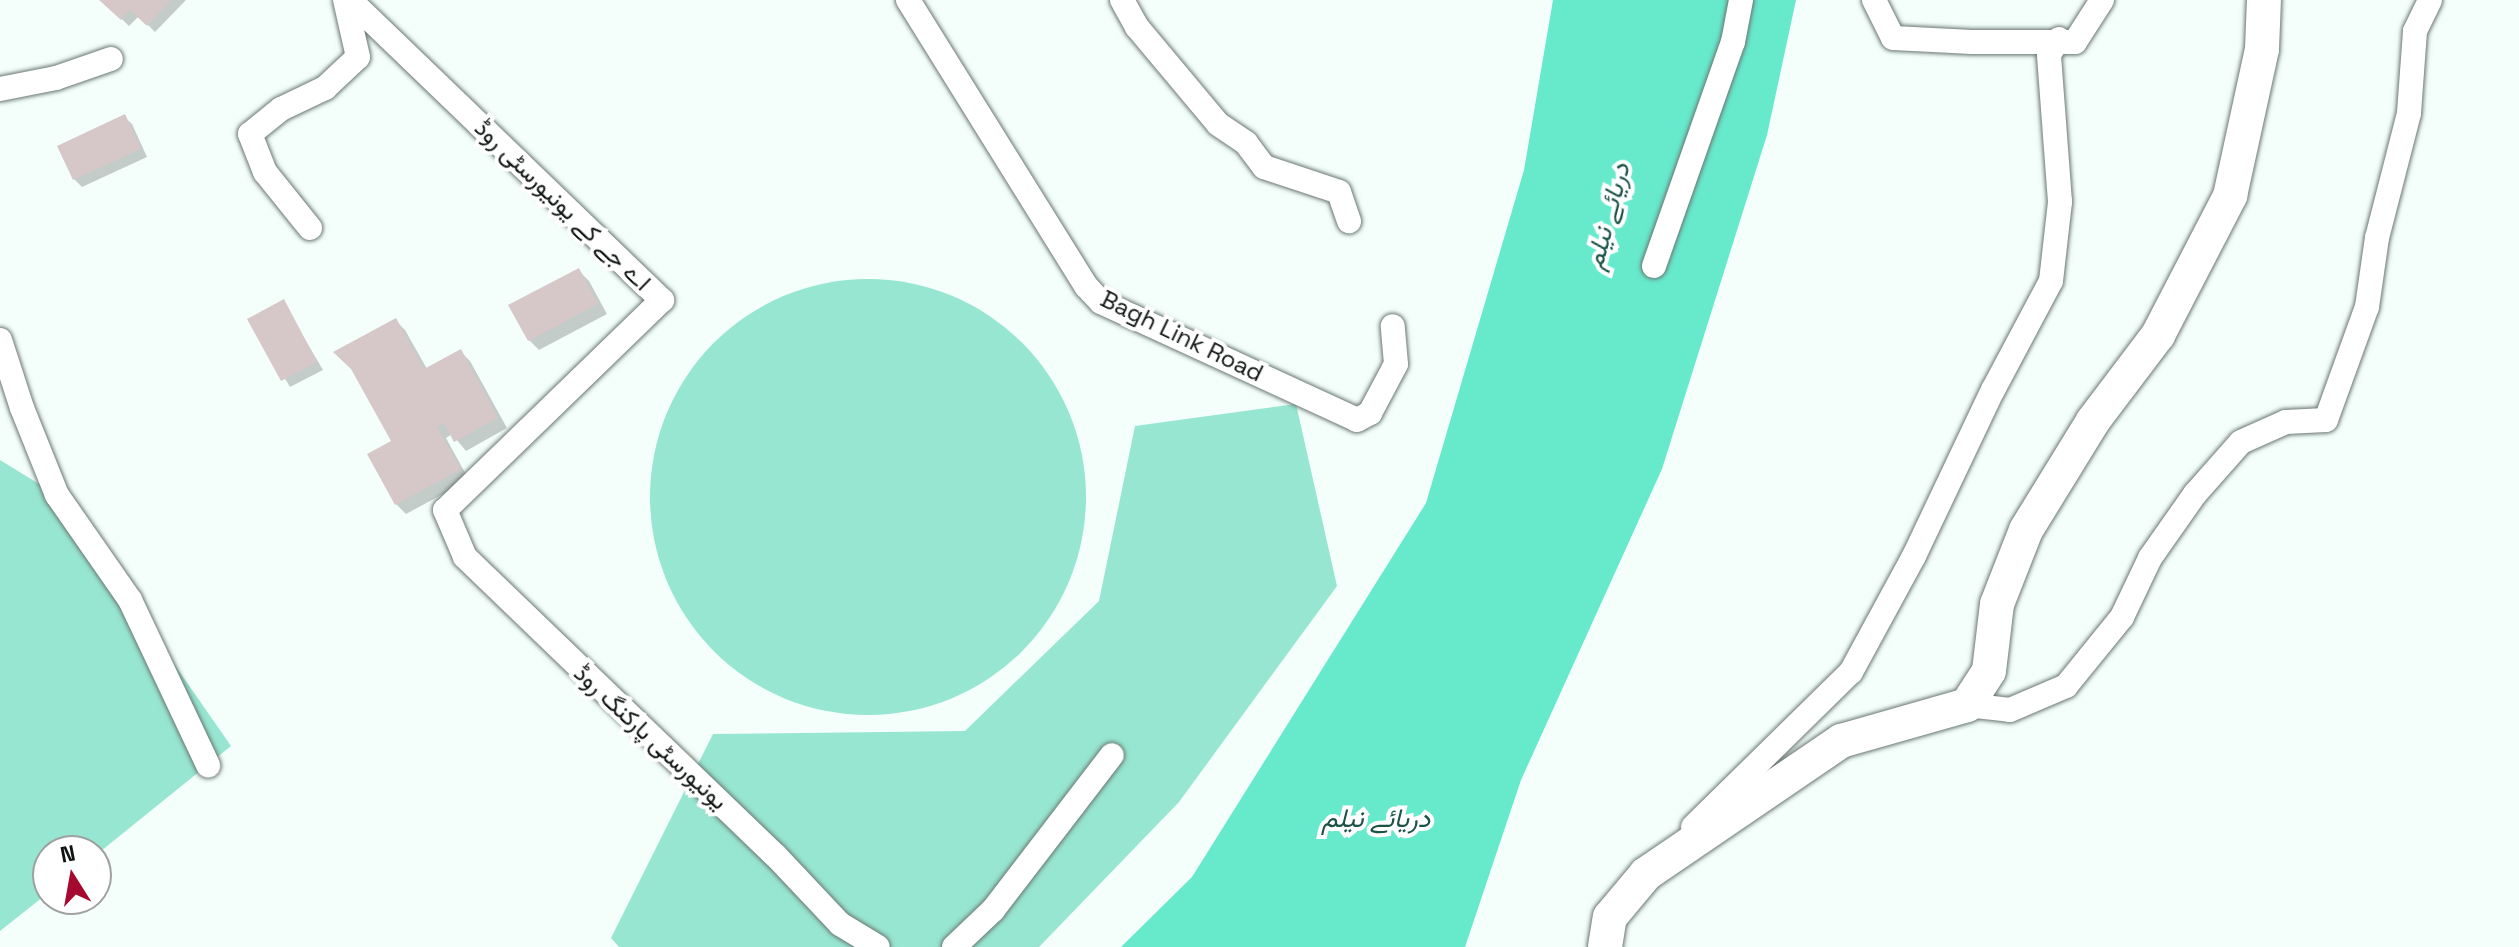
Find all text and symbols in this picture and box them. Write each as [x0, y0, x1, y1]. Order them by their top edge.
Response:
street label: اے جے کے یونیورسٹی روڈ [469, 113, 657, 297]
water label: دریائے نیلم [1579, 160, 1637, 272]
street label: Bagh Link Road [1096, 284, 1268, 388]
street label: یونیورسٹی پارکنگ روڈ [568, 658, 734, 816]
water label: دریائے نیلم [1322, 803, 1430, 835]
north arrow [32, 835, 112, 915]
text: N [58, 838, 78, 869]

